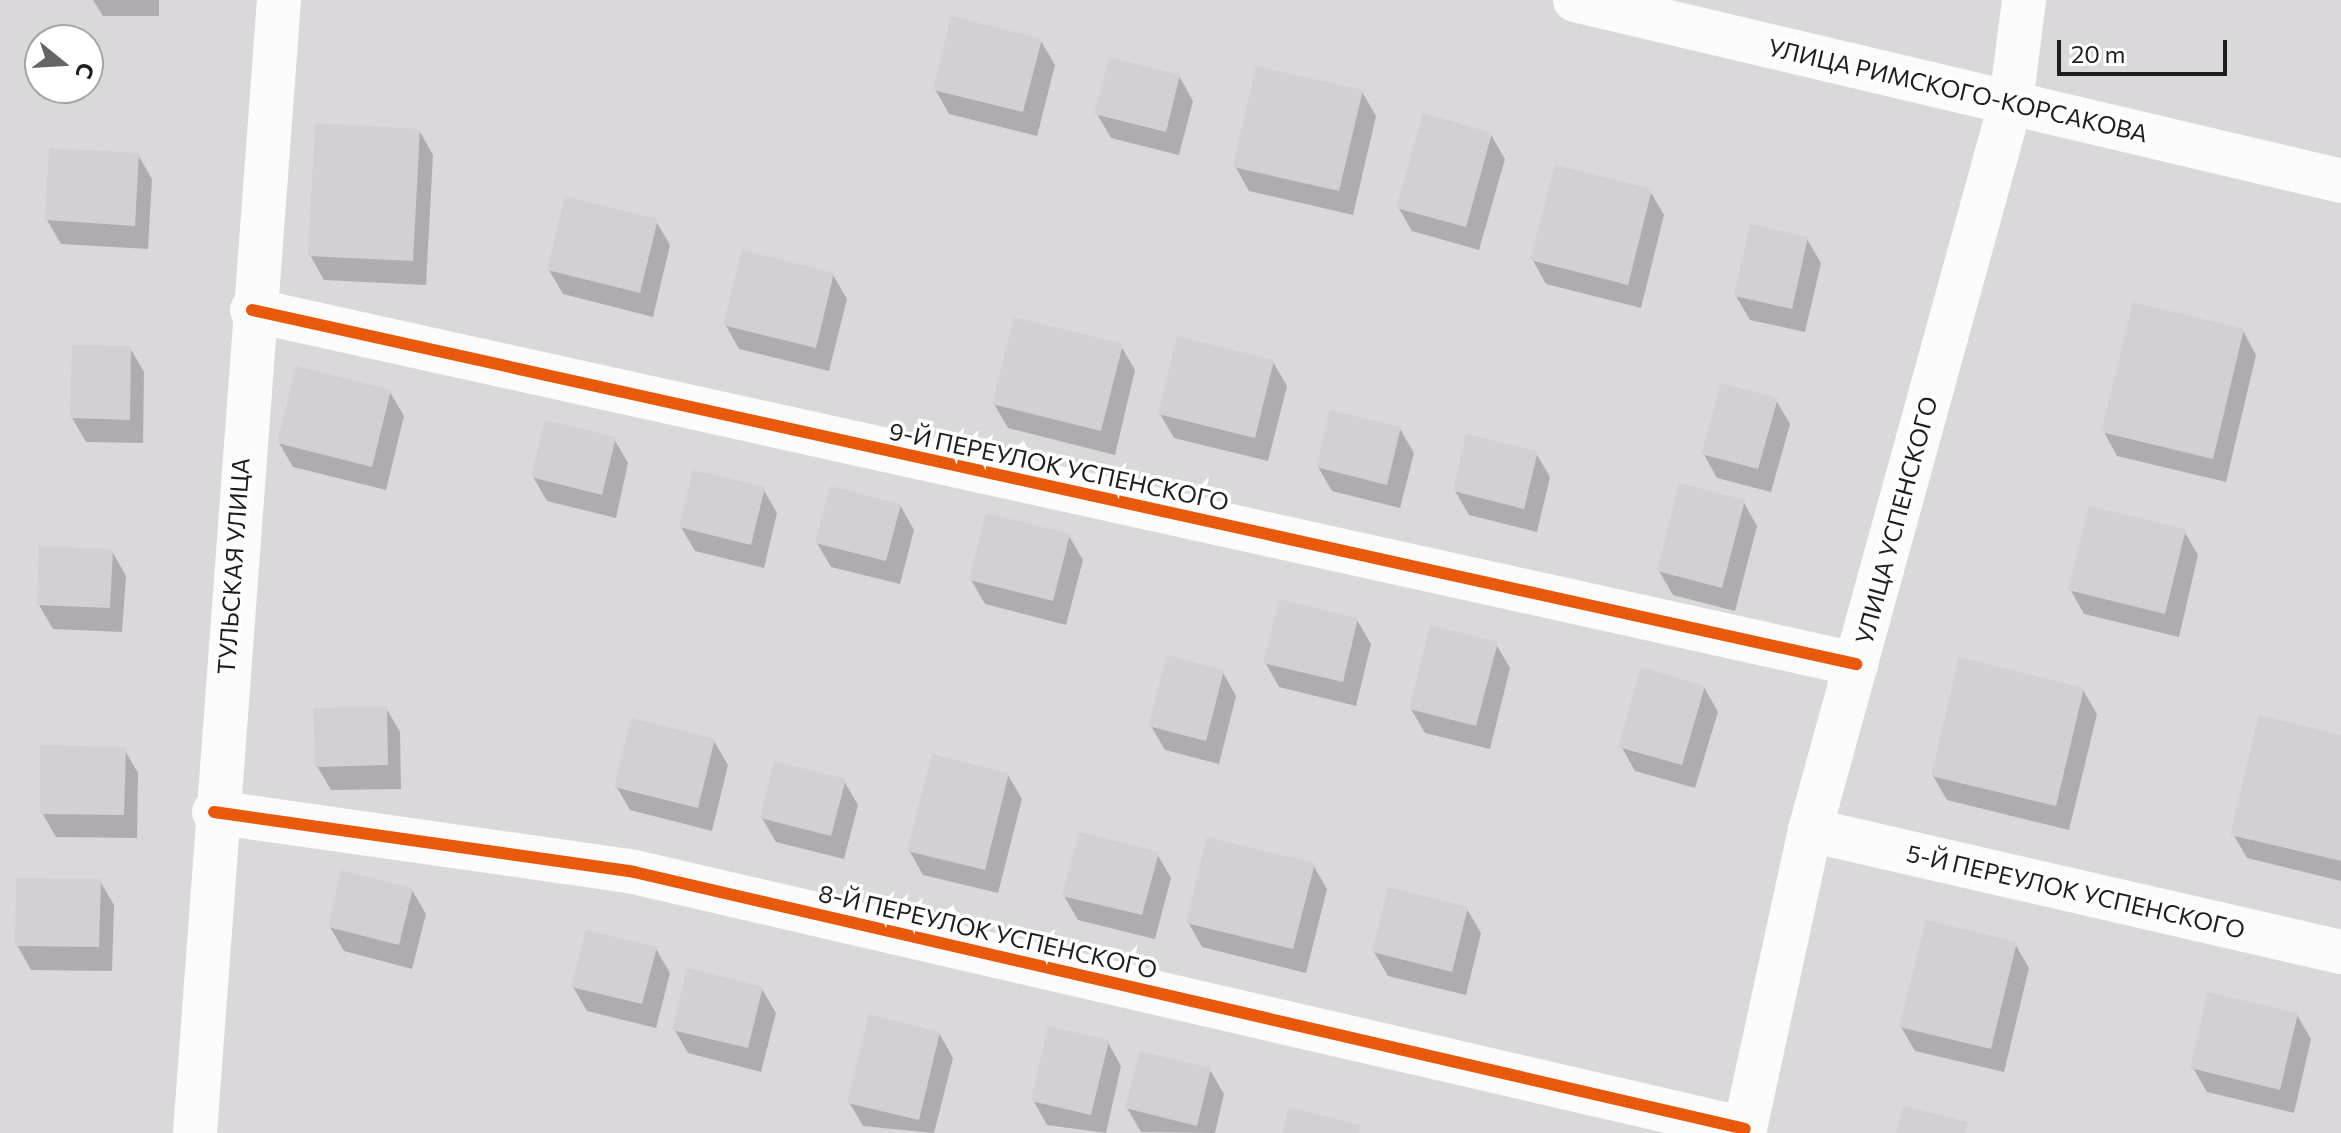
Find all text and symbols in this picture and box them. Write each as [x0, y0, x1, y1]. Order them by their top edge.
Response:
north arrow [24, 24, 104, 104]
scale bar [2061, 24, 2231, 74]
street label: УЛИЦА РИМСКОГО-КОРСАКОВА [1765, 32, 2151, 148]
text: 20 m [2071, 39, 2125, 68]
text: С [70, 60, 101, 82]
street label: УЛИЦА УСПЕНСКОГО [1849, 393, 1943, 647]
street label: 9-Й ПЕРЕУЛОК УСПЕНСКОГО [886, 416, 1232, 516]
street label: ТУЛЬСКАЯ УЛИЦА [211, 457, 255, 675]
street label: 5-Й ПЕРЕУЛОК УСПЕНСКОГО [1904, 838, 2248, 944]
street label: 8-Й ПЕРЕУЛОК УСПЕНСКОГО [816, 878, 1160, 984]

